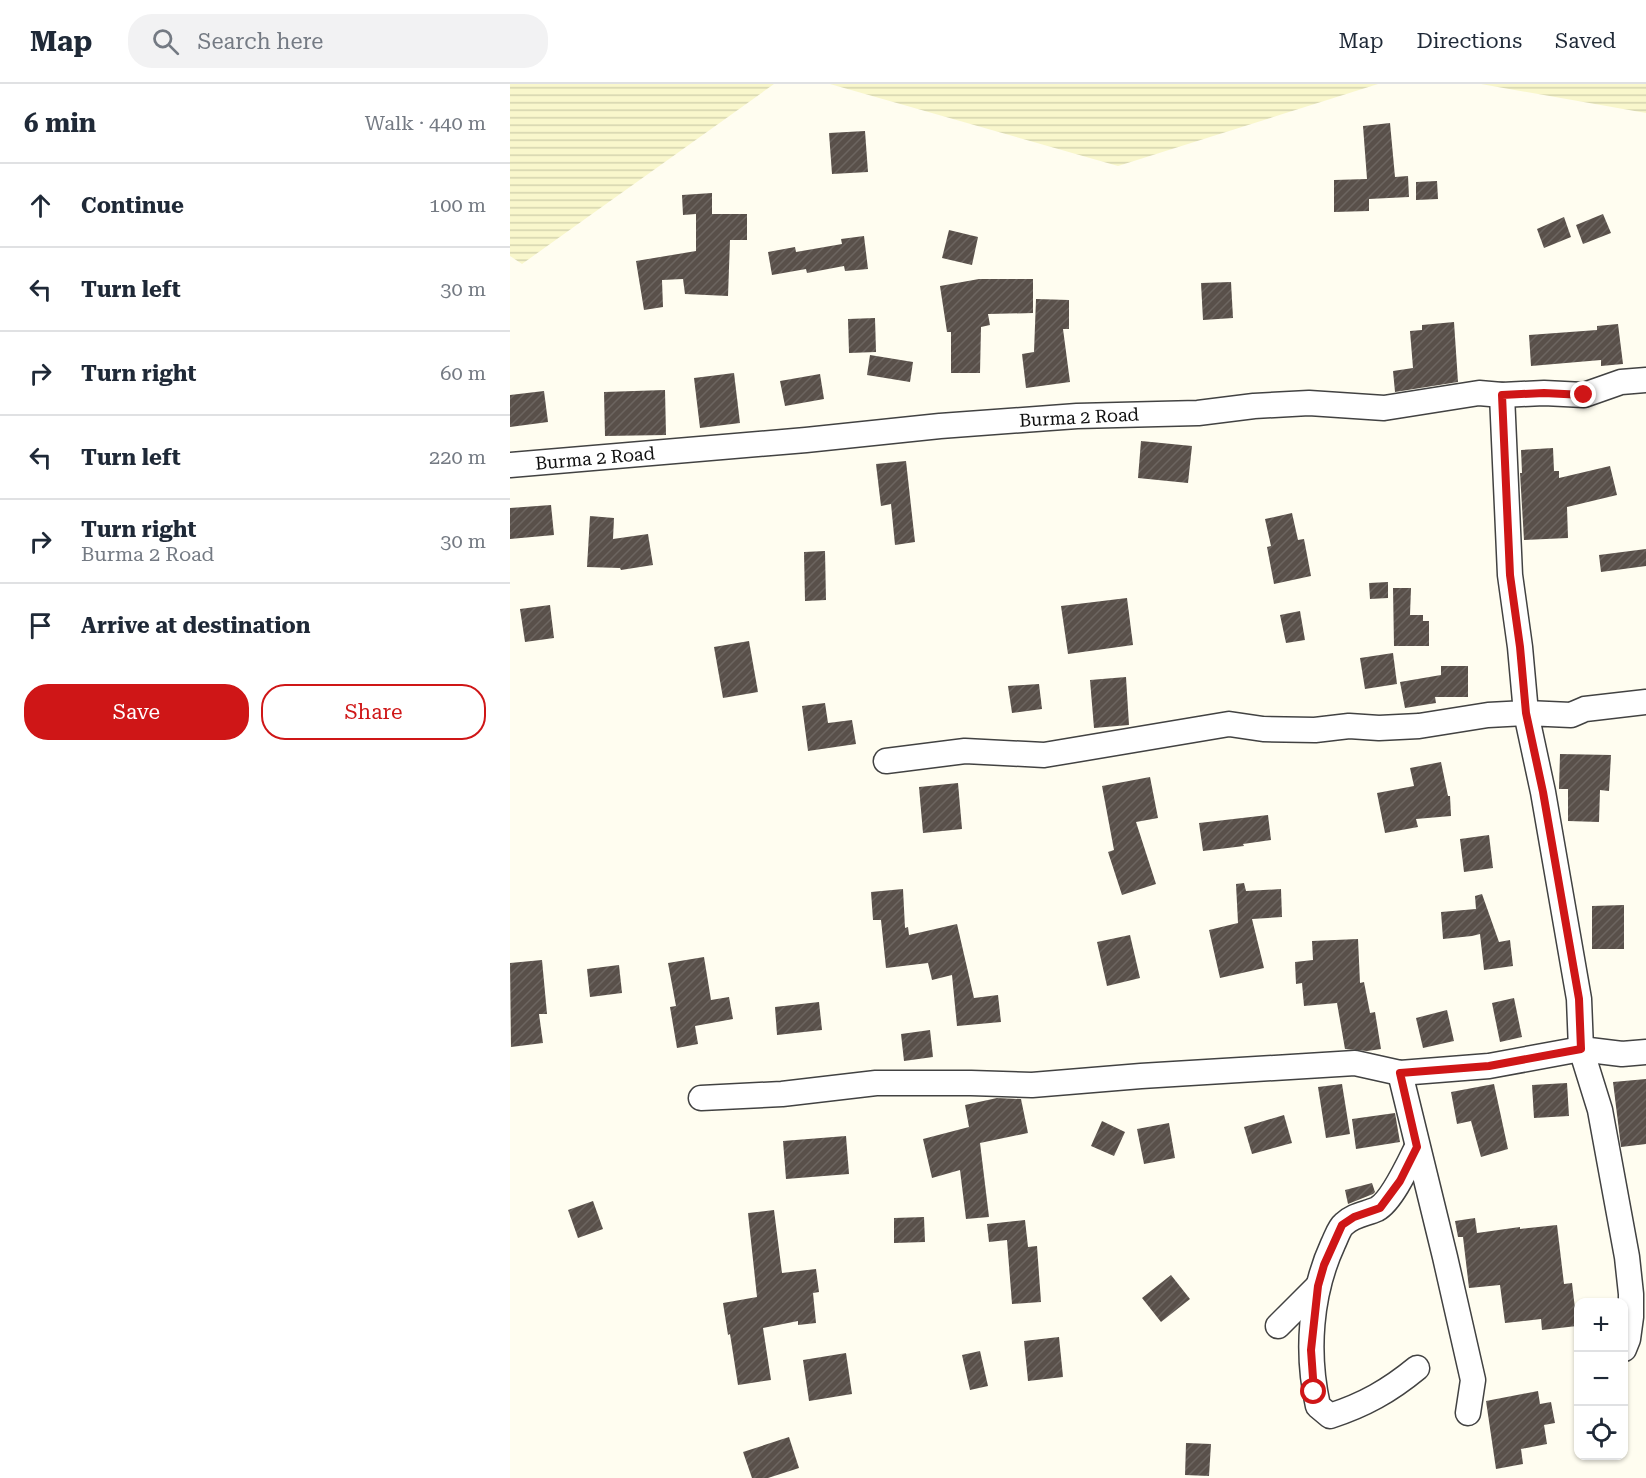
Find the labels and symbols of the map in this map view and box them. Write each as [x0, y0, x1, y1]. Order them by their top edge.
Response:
route end [1570, 381, 1596, 407]
street label: Burma 2 Road [1018, 403, 1140, 431]
street label: Burma 2 Road [534, 442, 656, 474]
route start [1300, 1378, 1326, 1404]

